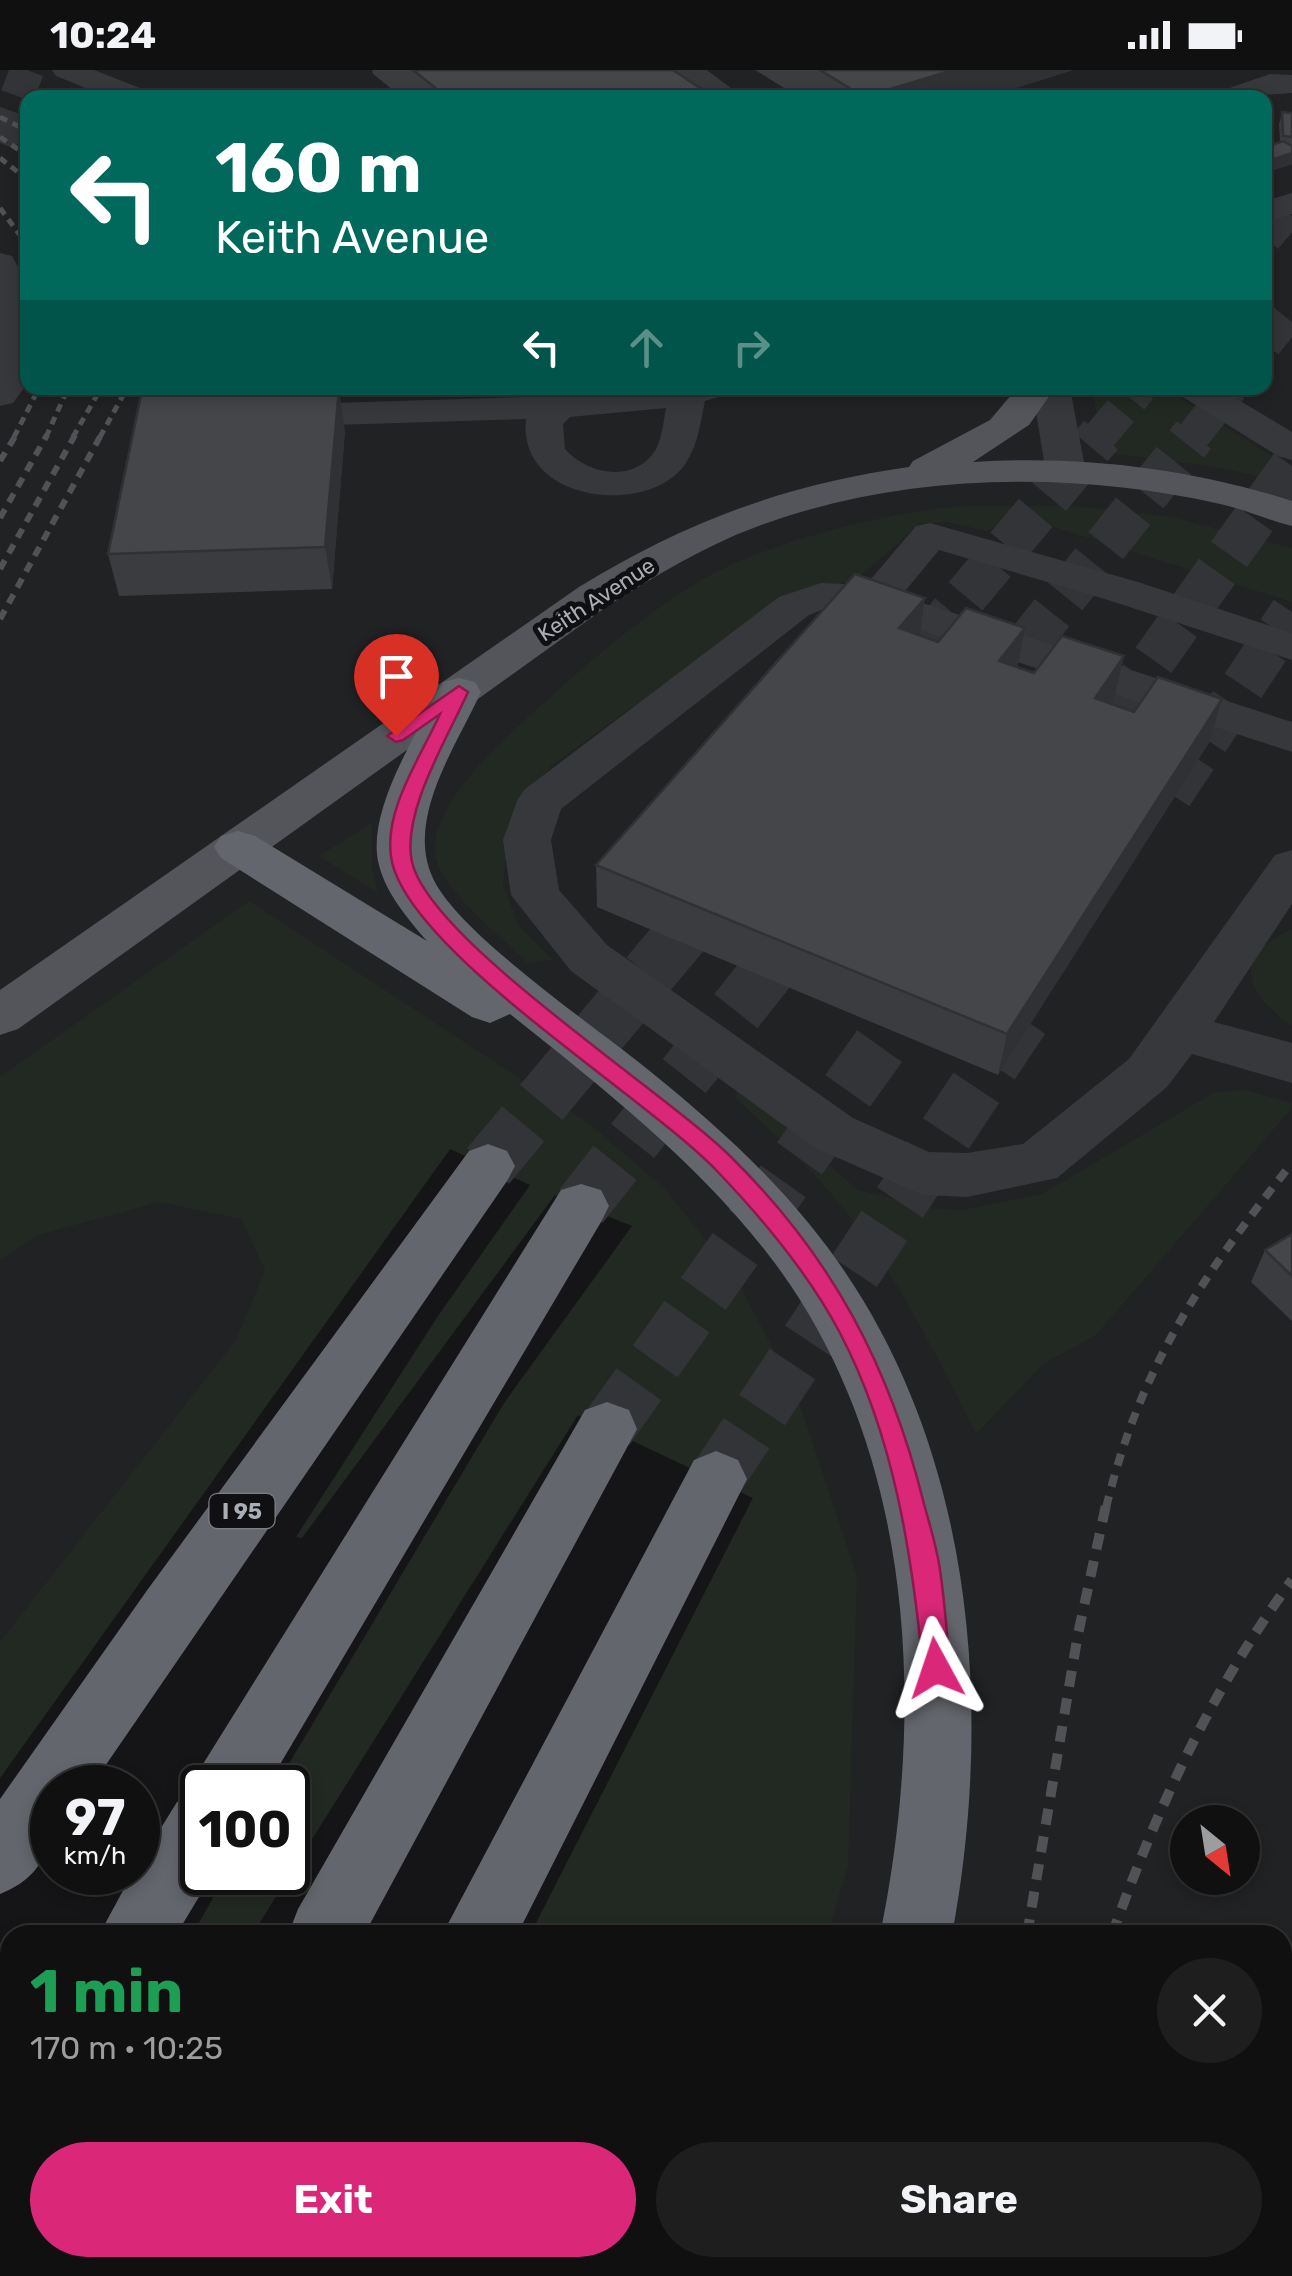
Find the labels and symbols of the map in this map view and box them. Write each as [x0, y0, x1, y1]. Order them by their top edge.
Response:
street label: Keith Avenue [533, 552, 660, 647]
pin [354, 634, 439, 737]
road number: I 95 [210, 1494, 274, 1528]
position arrow [884, 1616, 988, 1720]
speed limit sign: 100 [180, 1765, 310, 1895]
north arrow [1170, 1805, 1260, 1895]

